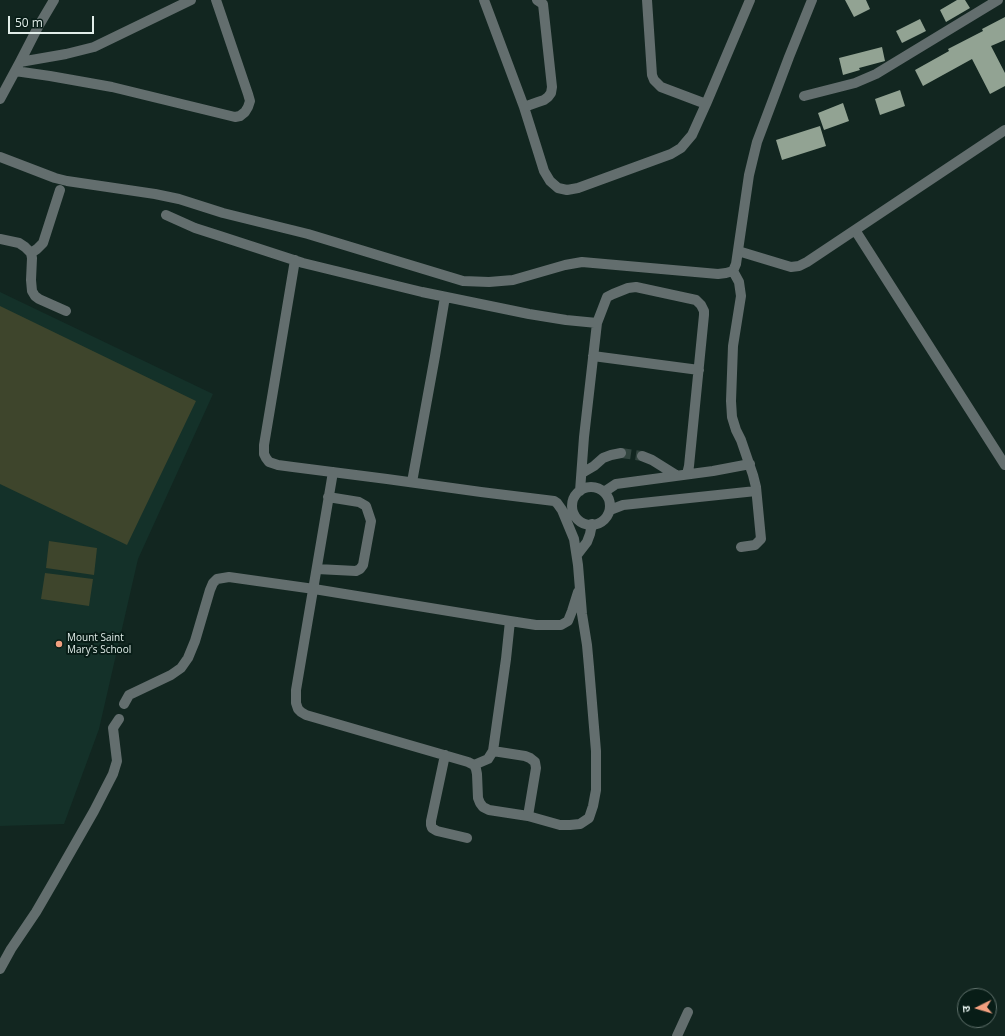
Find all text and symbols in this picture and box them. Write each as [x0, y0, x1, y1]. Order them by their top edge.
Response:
scale bar [10, 8, 96, 34]
text: 50 m [15, 14, 43, 31]
place label: Mount Saint Mary's School [67, 632, 131, 656]
marker: Mount Saint Mary's School [54, 639, 64, 649]
north arrow [957, 988, 997, 1028]
text: उ [958, 1005, 973, 1013]

